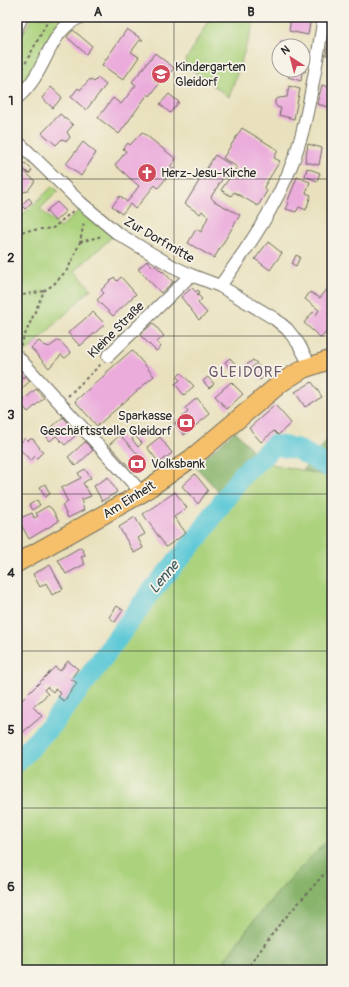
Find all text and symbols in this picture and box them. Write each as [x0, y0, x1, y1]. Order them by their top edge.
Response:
text: A [94, 4, 103, 20]
text: B [247, 4, 255, 20]
north arrow [271, 38, 311, 78]
text: N [279, 43, 293, 58]
place label: Kindergarten Gleidorf [175, 59, 246, 90]
school or university icon: Kindergarten Gleidorf [150, 63, 172, 85]
text: 1 [8, 93, 14, 109]
church icon: Herz-Jesu-Kirche [136, 162, 158, 184]
place label: Herz-Jesu-Kirche [161, 165, 257, 181]
street label: Zur Dorfmitte [121, 213, 198, 267]
text: 2 [7, 250, 15, 266]
street label: Kleine Straße [84, 298, 148, 362]
district label: GLEIDORF [208, 363, 284, 382]
text: 3 [7, 407, 15, 423]
place label: Sparkasse Geschäftsstelle Gleidorf [40, 408, 173, 439]
bank icon: Sparkasse Geschäftsstelle Gleidorf [175, 412, 197, 434]
bank icon: Volksbank [126, 453, 148, 475]
place label: Volksbank [151, 456, 205, 472]
street label: Am Einheit [100, 477, 159, 522]
water label: Lenne [146, 556, 184, 597]
text: 4 [7, 565, 15, 581]
text: 5 [7, 722, 15, 738]
text: 6 [7, 879, 15, 895]

